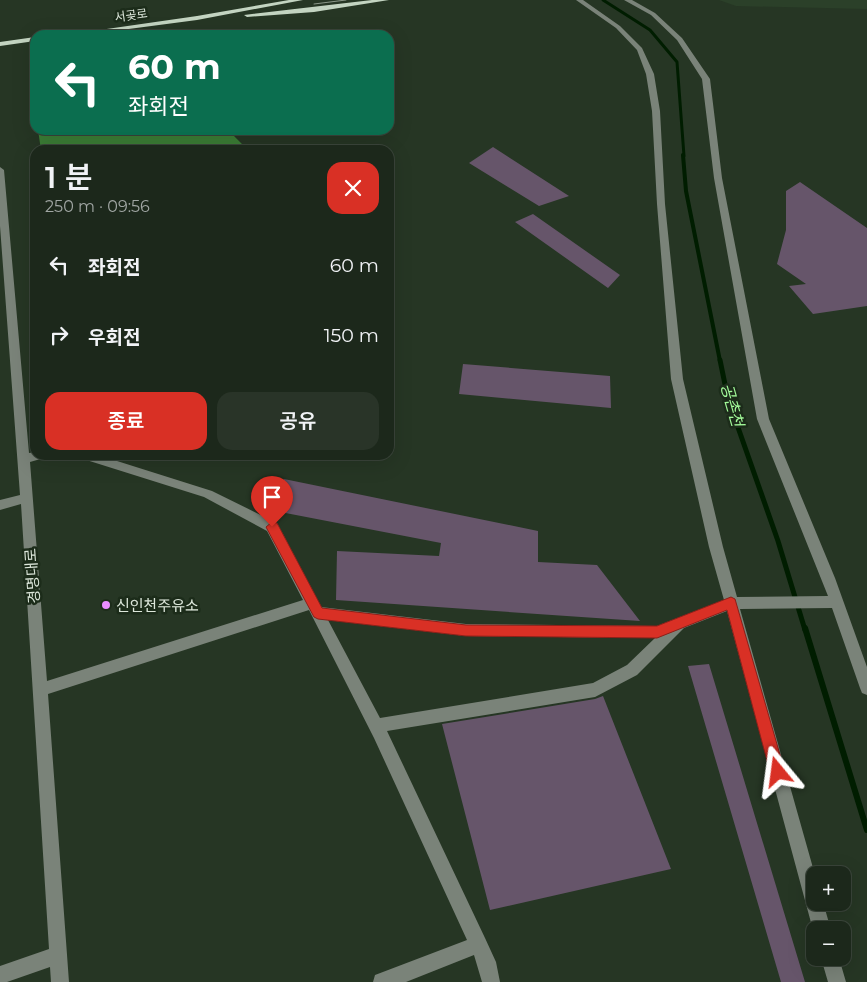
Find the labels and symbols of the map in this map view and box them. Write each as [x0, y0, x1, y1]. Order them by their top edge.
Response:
street label: 서곶로 [114, 5, 148, 25]
water label: 공촌천 [717, 381, 748, 431]
pin [251, 476, 293, 527]
street label: 경명대로 [21, 548, 43, 604]
place label: 신인천주유소 [116, 596, 199, 615]
marker: 신인천주유소 [100, 599, 112, 611]
position arrow [751, 745, 803, 797]

